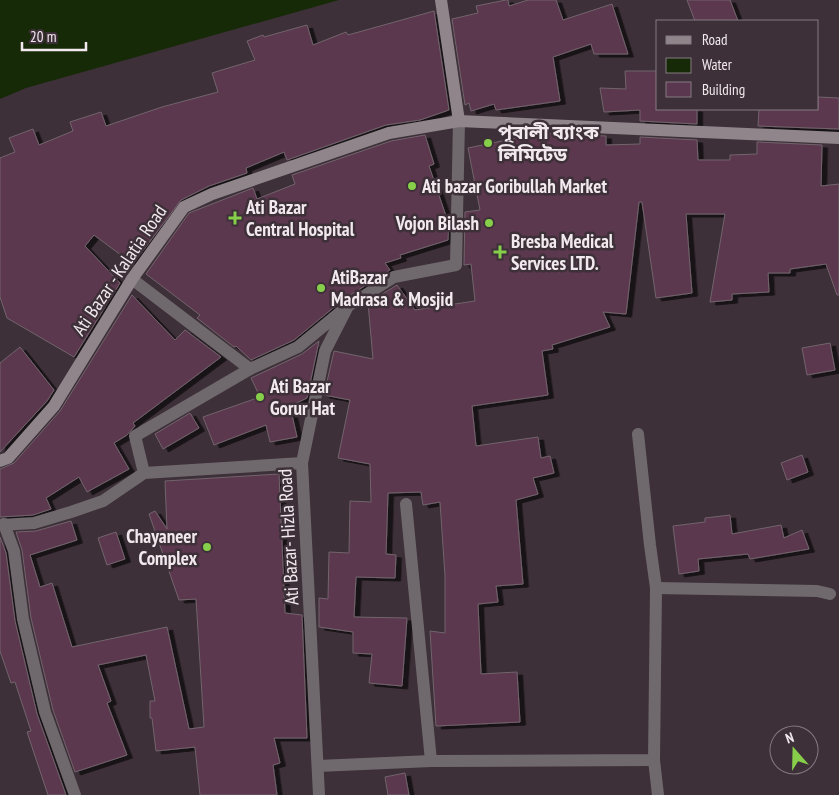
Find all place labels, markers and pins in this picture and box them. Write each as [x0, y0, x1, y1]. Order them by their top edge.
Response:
place label: পূবালী ব্যাংক লিমিটেড [497, 120, 599, 166]
marker: পূবালী ব্যাংক লিমিটেড [482, 137, 494, 149]
place label: Ati bazar Goribullah Market [421, 174, 607, 198]
marker: Ati bazar Goribullah Market [406, 180, 418, 192]
place label: Ati Bazar Central Hospital [245, 195, 355, 241]
marker: Ati Bazar Central Hospital [228, 211, 242, 225]
place label: Vojon Bilash [395, 211, 479, 235]
marker: Vojon Bilash [483, 217, 495, 229]
place label: Bresba Medical Services LTD. [511, 229, 614, 275]
marker: Bresba Medical Services LTD. [493, 245, 507, 259]
place label: AtiBazar Madrasa & Mosjid [330, 265, 453, 311]
marker: AtiBazar Madrasa & Mosjid [315, 282, 327, 294]
place label: Ati Bazar Gorur Hat [269, 374, 335, 420]
marker: Ati Bazar Gorur Hat [254, 391, 266, 403]
place label: Chayaneer Complex [126, 524, 198, 570]
marker: Chayaneer Complex [201, 541, 213, 553]

